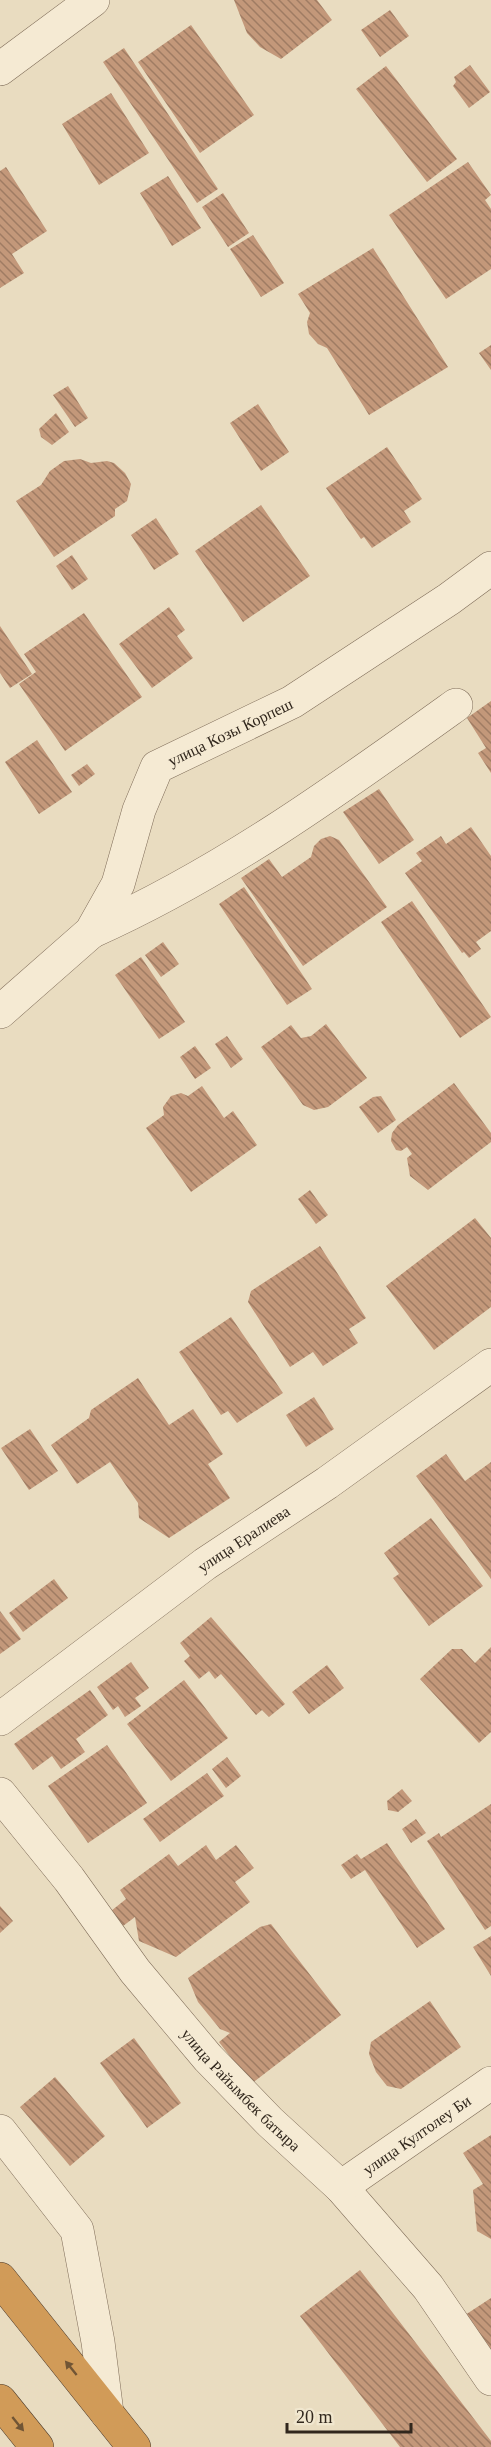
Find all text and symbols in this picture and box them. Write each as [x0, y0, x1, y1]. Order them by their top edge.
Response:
street label: улица Козы Корпеш [165, 695, 296, 770]
street label: улица Ералиева [194, 1502, 293, 1576]
street label: улица Райымбек батыра [177, 2025, 304, 2155]
street label: улица Култолеу Би [360, 2091, 474, 2179]
one-way arrow [65, 2360, 78, 2376]
scale bar [287, 2396, 412, 2434]
text: 20 m [296, 2407, 333, 2427]
one-way arrow [12, 2416, 25, 2432]

